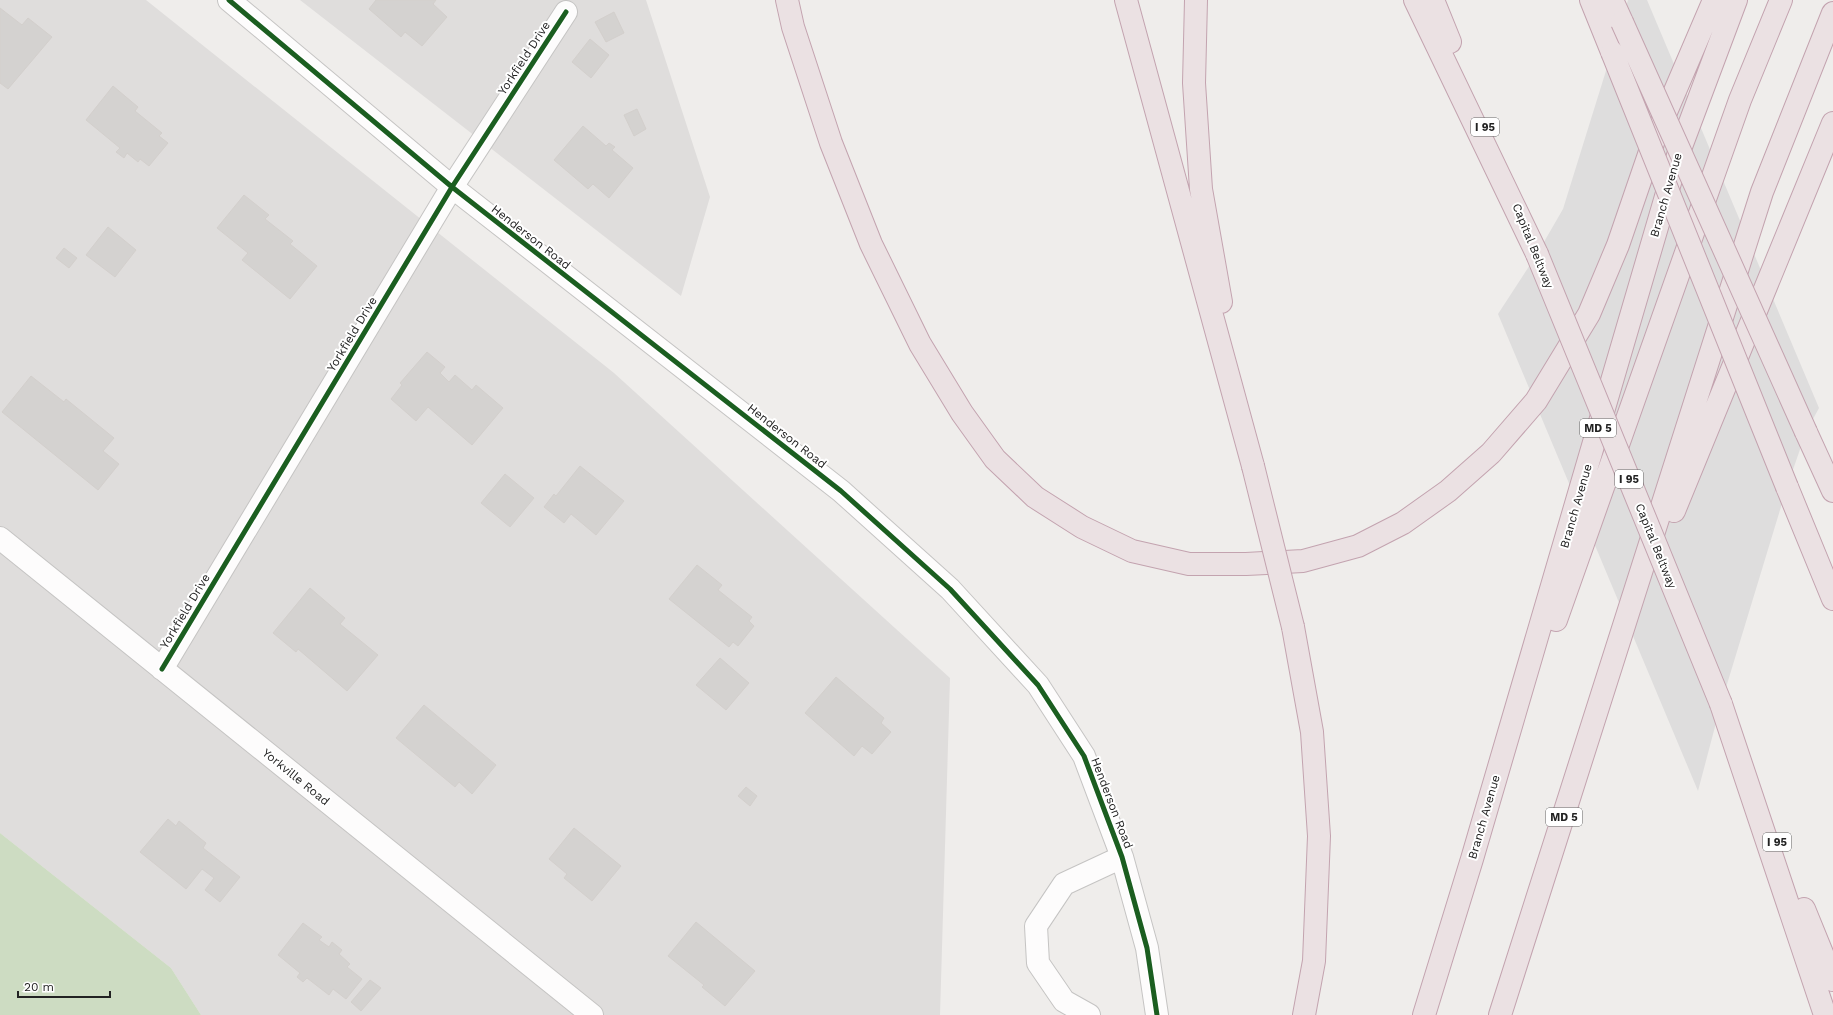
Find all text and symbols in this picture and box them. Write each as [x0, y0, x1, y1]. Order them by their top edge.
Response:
street label: Yorkfield Drive [495, 19, 553, 97]
road number: I 95 [1471, 118, 1499, 136]
street label: Branch Avenue [1647, 151, 1685, 239]
street label: Capital Beltway [1510, 201, 1557, 291]
street label: Henderson Road [489, 202, 573, 272]
street label: Yorkfield Drive [324, 294, 380, 374]
street label: Henderson Road [745, 401, 829, 471]
road number: MD 5 [1580, 419, 1616, 437]
street label: Branch Avenue [1557, 462, 1595, 550]
road number: I 95 [1615, 470, 1643, 488]
street label: Capital Beltway [1633, 501, 1680, 591]
street label: Yorkfield Drive [157, 571, 213, 651]
street label: Yorkville Road [260, 746, 332, 808]
street label: Henderson Road [1088, 755, 1136, 851]
street label: Branch Avenue [1465, 773, 1503, 861]
road number: MD 5 [1546, 808, 1582, 826]
road number: I 95 [1763, 833, 1791, 851]
scale bar [18, 973, 110, 999]
text: 20 m [24, 980, 54, 994]

